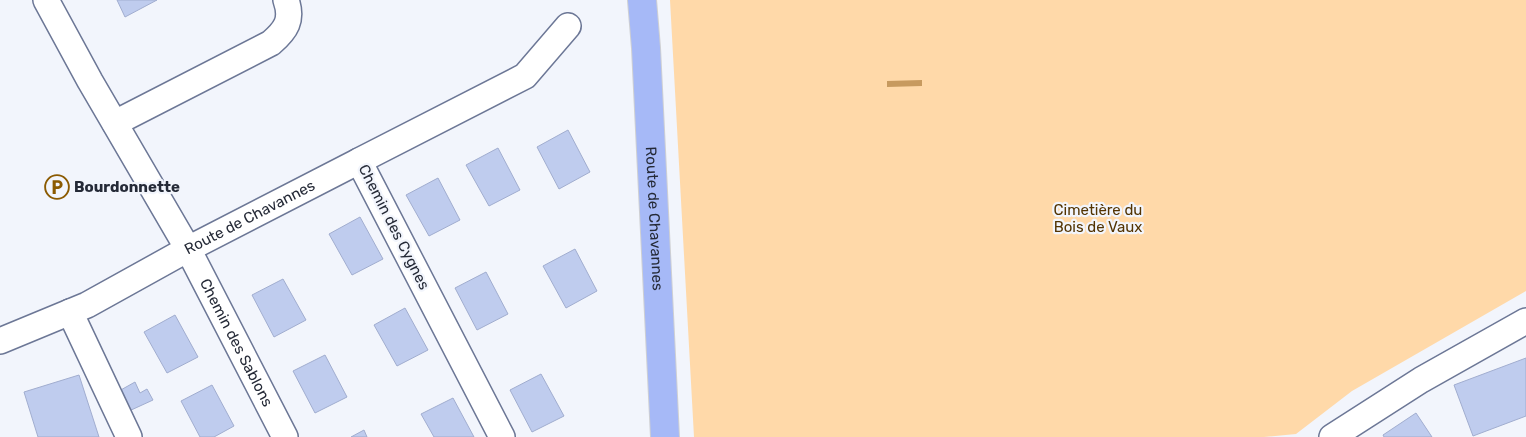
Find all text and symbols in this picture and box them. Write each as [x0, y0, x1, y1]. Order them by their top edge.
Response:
street label: Route de Chavannes [642, 146, 667, 291]
street label: Chemin des Cygnes [355, 161, 434, 293]
parking icon: Bourdonnette [44, 174, 70, 200]
street label: Route de Chavannes [181, 176, 318, 258]
place label: Bourdonnette [74, 178, 180, 196]
park label: Cimetière du Bois de Vaux [1054, 201, 1142, 236]
street label: Chemin des Sablons [196, 276, 277, 410]

